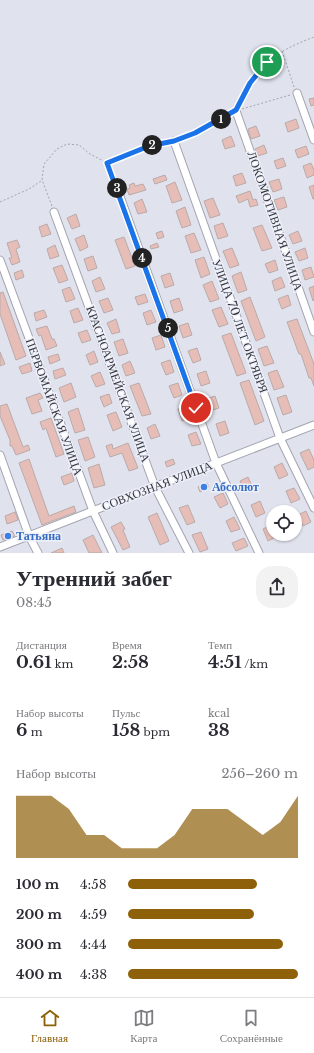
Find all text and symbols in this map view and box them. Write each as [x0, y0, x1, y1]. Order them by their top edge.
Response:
pin [250, 45, 284, 79]
icon: arrive [256, 51, 278, 73]
pin: 1 [211, 109, 231, 129]
text: 1 [219, 112, 223, 126]
pin: 2 [142, 135, 162, 155]
text: 2 [148, 138, 156, 152]
street label: ЛОКОМОТИВНАЯ УЛИЦА [245, 149, 307, 293]
pin: 3 [107, 178, 127, 198]
text: 3 [113, 181, 121, 195]
pin: 4 [132, 248, 152, 268]
text: 4 [138, 251, 146, 265]
street label: УЛИЦА 70 ЛЕТ ОКТЯБРЯ [209, 257, 272, 395]
street label: КРАСНОАРМЕЙСКАЯ УЛИЦА [83, 304, 154, 464]
pin: 5 [158, 318, 178, 338]
text: 5 [165, 321, 171, 335]
street label: ПЕРВОМАЙСКАЯ УЛИЦА [23, 336, 86, 478]
pin [179, 391, 213, 425]
icon: check [185, 397, 207, 419]
street label: СОВХОЗНАЯ УЛИЦА [99, 457, 215, 514]
place label: Абсолют [212, 479, 259, 494]
marker: Абсолют [199, 482, 209, 492]
map controls [266, 505, 302, 541]
button: locate [266, 505, 302, 541]
place label: Татьяна [16, 528, 61, 543]
marker: Татьяна [3, 531, 13, 541]
text: Утренний забег [16, 565, 172, 592]
button: share [256, 566, 298, 608]
text: 08:45 [16, 594, 52, 611]
text: Дистанция [16, 638, 67, 652]
text: Время [112, 638, 142, 652]
text: Темп [208, 638, 232, 652]
text: 0.61 [16, 652, 52, 673]
text: 2:58 [112, 652, 149, 673]
text: 4:51 [208, 652, 242, 673]
text: km [52, 657, 73, 671]
text: /km [242, 657, 268, 671]
text: Набор высоты [16, 706, 84, 720]
text: Пульс [112, 706, 140, 720]
text: kcal [208, 706, 230, 720]
text: 6 [16, 720, 27, 741]
text: 158 [112, 720, 140, 741]
text: 38 [208, 720, 230, 741]
text: m [27, 725, 42, 739]
text: bpm [140, 725, 170, 739]
text: Набор высоты [16, 765, 96, 782]
text: 256–260 m [222, 765, 298, 782]
text: 100 m [16, 876, 59, 893]
text: 4:58 [80, 876, 107, 893]
text: 200 m [16, 906, 62, 923]
text: 4:59 [80, 906, 107, 923]
text: 300 m [16, 936, 62, 953]
text: 4:44 [80, 936, 107, 953]
text: 400 m [16, 966, 62, 983]
text: 4:38 [80, 966, 107, 983]
tab: Главная [31, 1007, 68, 1045]
tab: Карта [130, 1007, 157, 1045]
tab: Сохранённые [220, 1007, 283, 1045]

